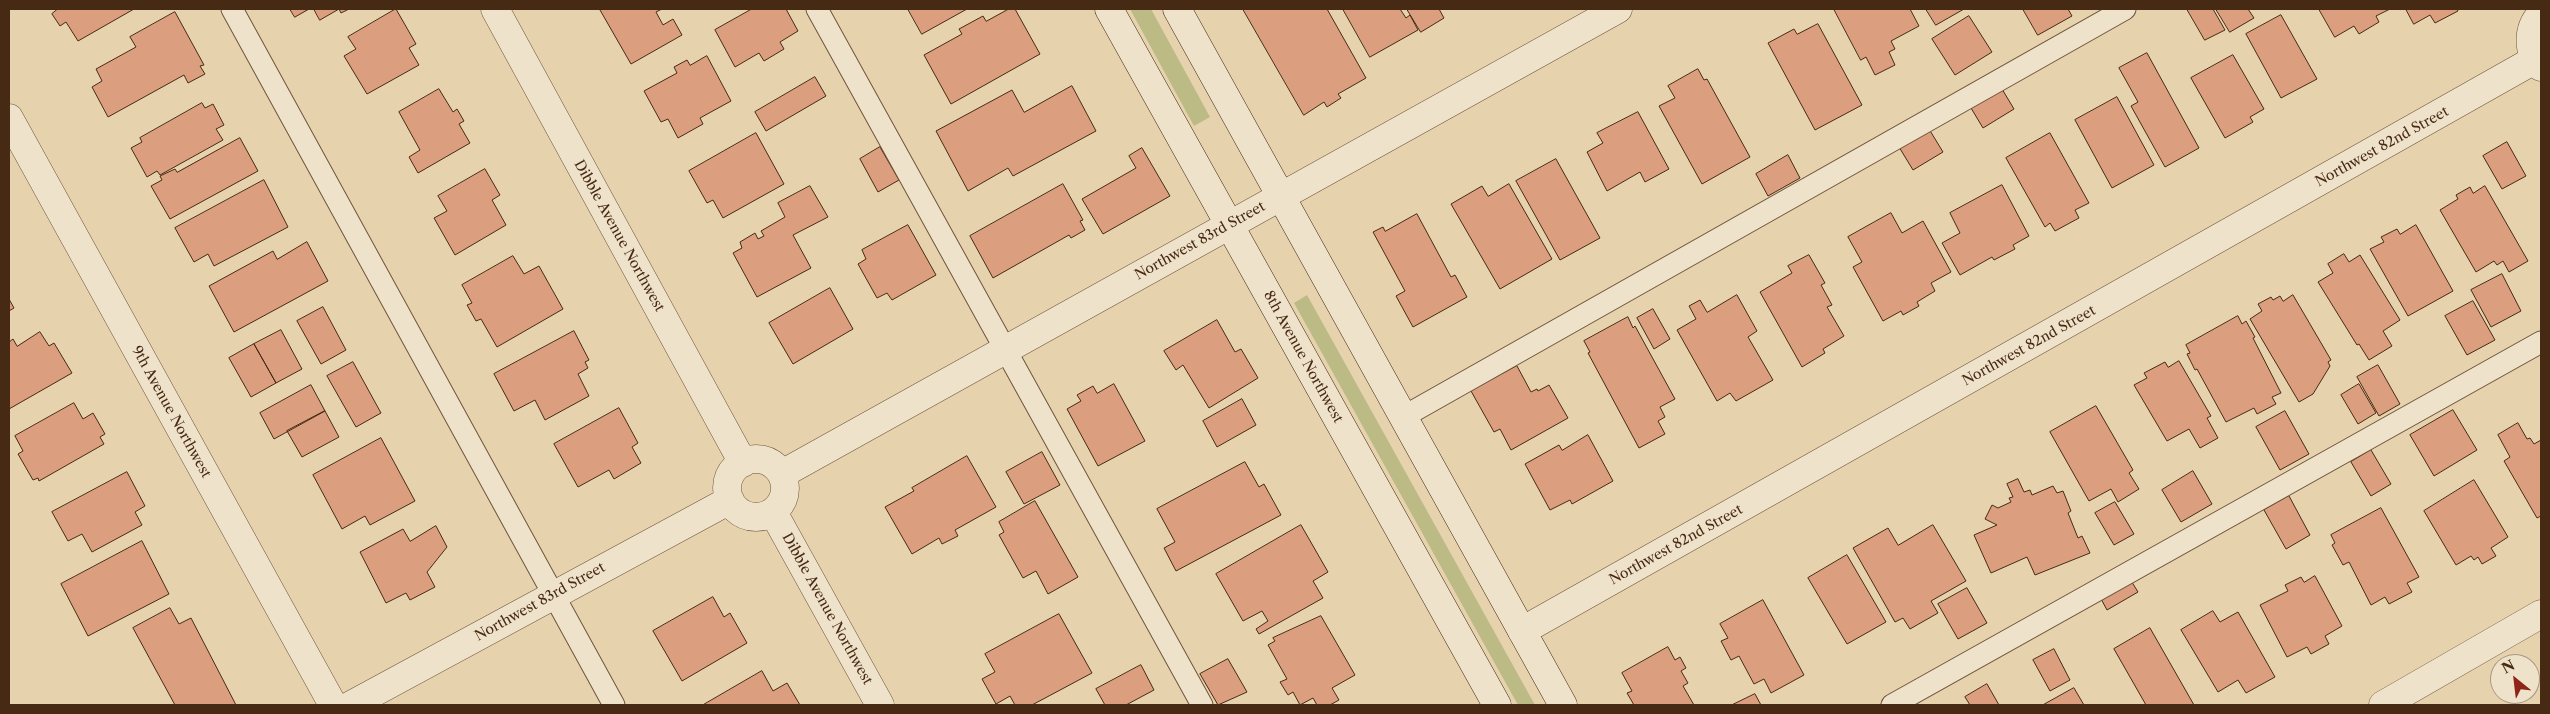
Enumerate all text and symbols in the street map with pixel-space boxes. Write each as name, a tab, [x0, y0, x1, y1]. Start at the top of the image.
street label: Northwest 82nd Street	[2312, 103, 2452, 191]
street label: Dibble Avenue Northwest	[570, 157, 668, 315]
street label: Northwest 83rd Street	[1132, 198, 1268, 284]
street label: 8th Avenue Northwest	[1260, 288, 1346, 426]
street label: Northwest 82nd Street	[1959, 302, 2099, 390]
street label: 9th Avenue Northwest	[128, 343, 214, 481]
street label: Northwest 82nd Street	[1606, 501, 1746, 589]
street label: Dibble Avenue Northwest	[778, 530, 876, 688]
street label: Northwest 83rd Street	[472, 559, 608, 645]
north arrow	[2490, 654, 2540, 704]
text: N	[2499, 656, 2518, 678]

